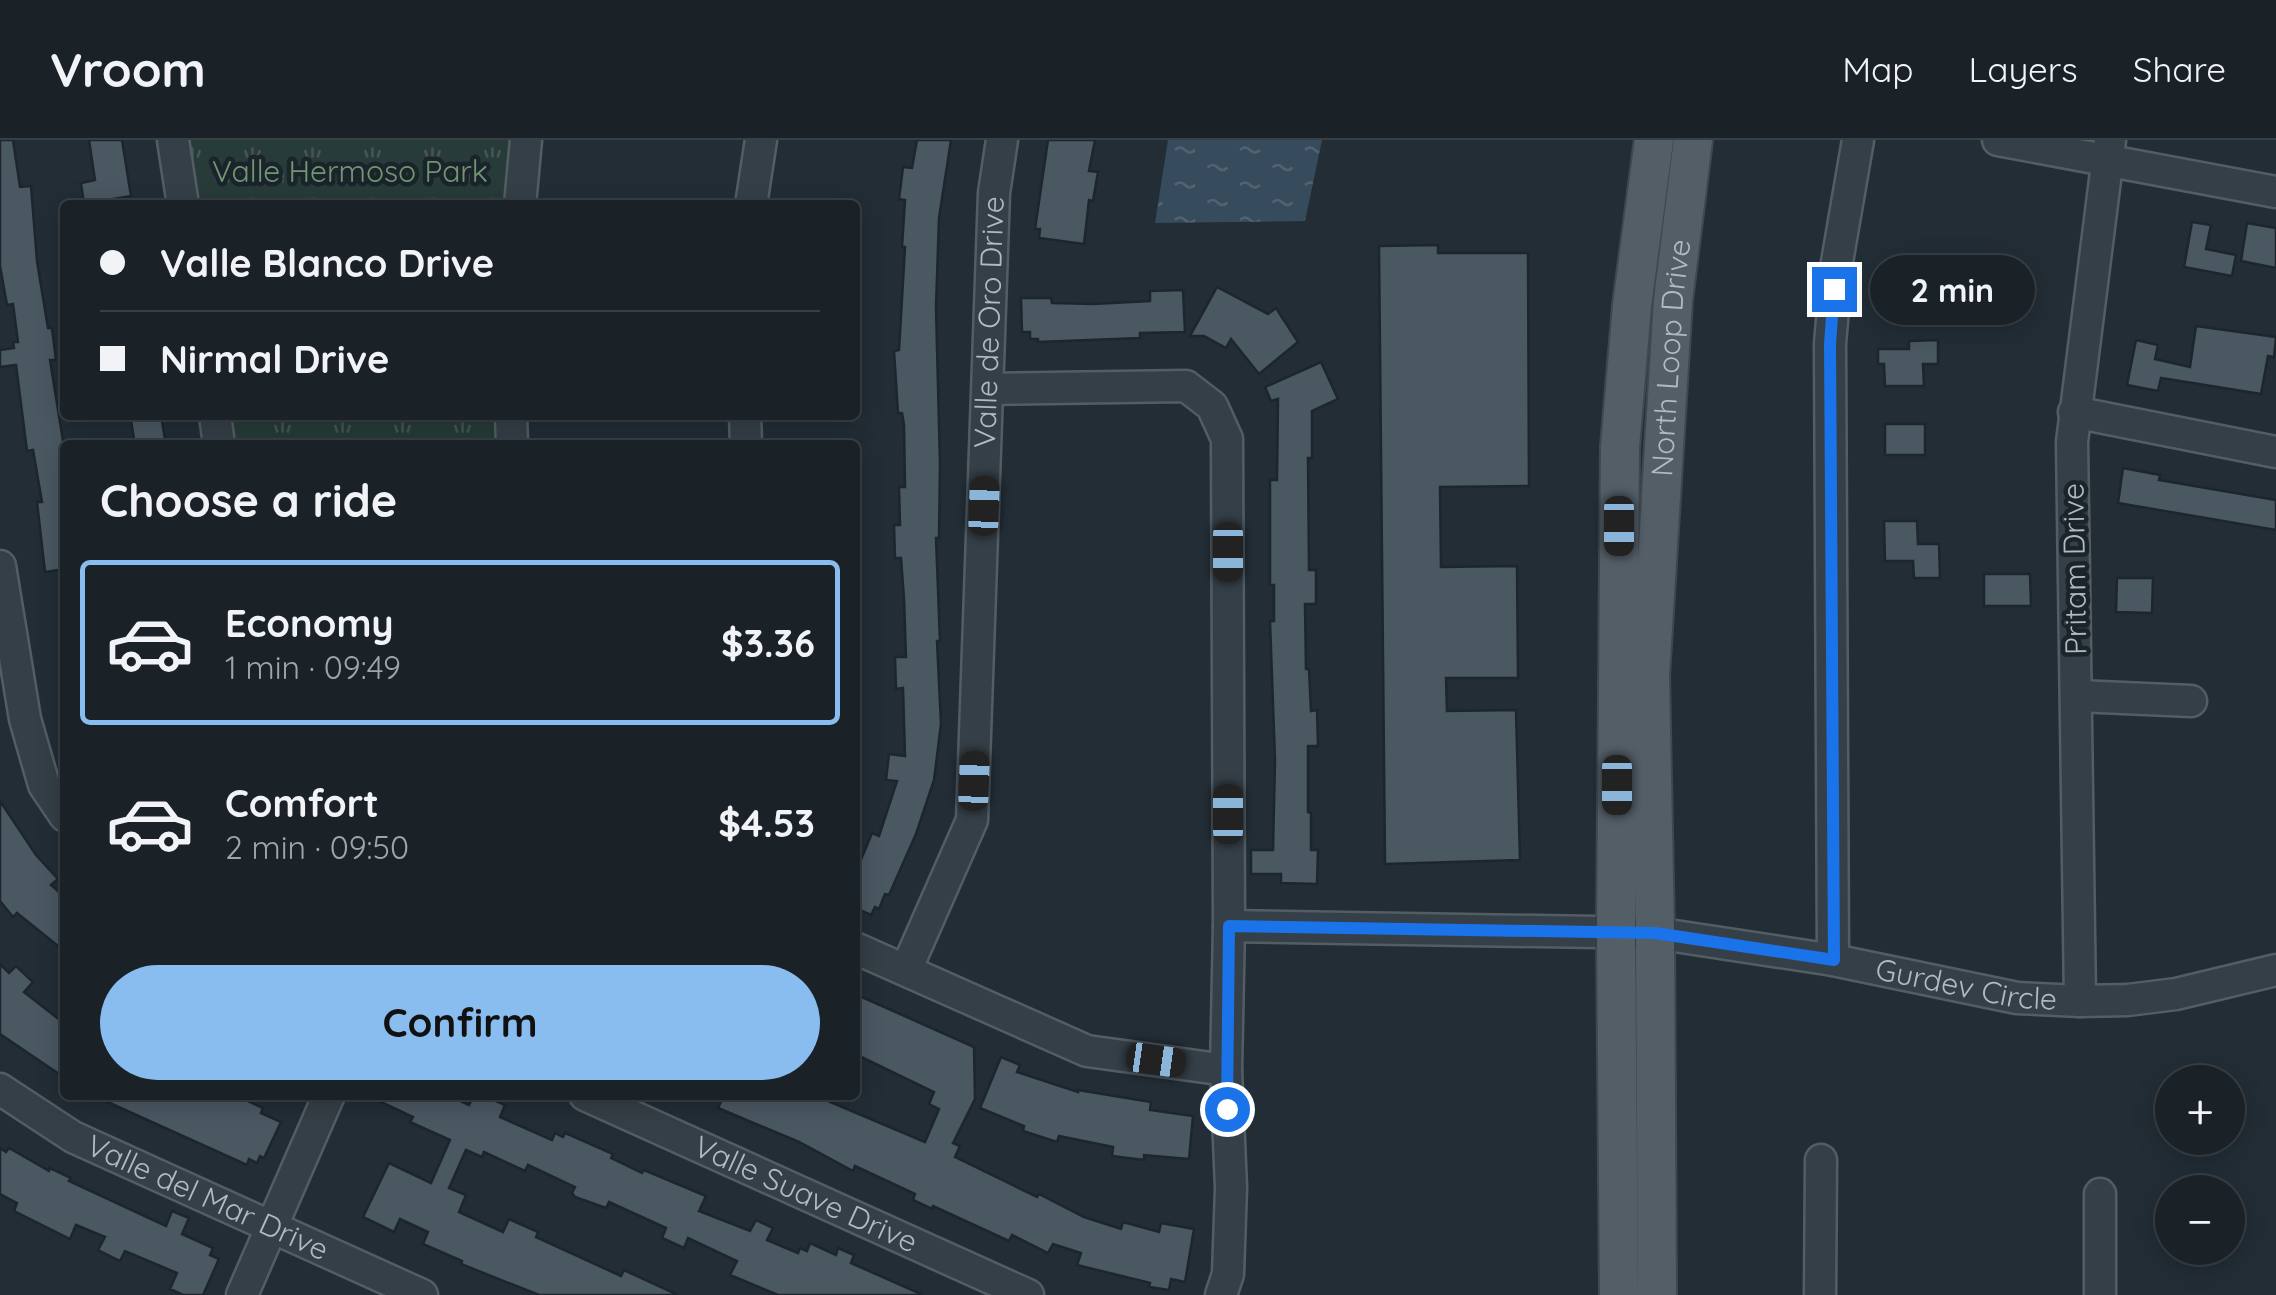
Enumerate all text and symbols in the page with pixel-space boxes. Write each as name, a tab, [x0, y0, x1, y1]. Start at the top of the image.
text: Vroom	[50, 39, 206, 99]
text: Map	[1842, 47, 1914, 91]
text: Layers	[1969, 47, 2078, 91]
text: Share	[2133, 47, 2226, 91]
park label: Valle Hermoso Park	[212, 152, 488, 190]
street label: Valle de Oro Drive	[965, 195, 1012, 449]
street label: North Loop Drive	[1642, 237, 1698, 477]
text: Valle Blanco Drive	[160, 239, 494, 287]
callout: 2 min	[1869, 254, 2034, 324]
route end	[1812, 267, 1857, 312]
text: 2 min	[1911, 270, 1994, 310]
text: Nirmal Drive	[160, 335, 389, 383]
text: Choose a ride	[100, 472, 397, 528]
car	[968, 475, 1000, 537]
street label: Pritam Drive	[2054, 483, 2094, 655]
car	[1604, 496, 1634, 556]
car	[1213, 522, 1243, 582]
icon: car	[105, 598, 195, 688]
text: Economy	[225, 599, 394, 647]
text: $3.36	[721, 619, 815, 667]
text: 1 min · 09:49	[225, 647, 401, 687]
car	[958, 750, 990, 812]
car	[1602, 755, 1632, 815]
icon: car	[105, 778, 195, 868]
text: Comfort	[225, 779, 379, 827]
car	[1213, 784, 1243, 844]
text: $4.53	[718, 799, 815, 847]
text: 2 min · 09:50	[225, 827, 409, 867]
street label: Gurdev Circle	[1872, 949, 2058, 1018]
button: Confirm	[100, 965, 820, 1080]
car	[1124, 1041, 1188, 1079]
map controls	[2155, 1065, 2245, 1265]
button: +	[2155, 1065, 2245, 1155]
route start	[1205, 1087, 1250, 1132]
street label: Valle del Mar Drive	[81, 1126, 335, 1268]
street label: Valle Suave Drive	[688, 1127, 924, 1261]
button: −	[2155, 1175, 2245, 1265]

